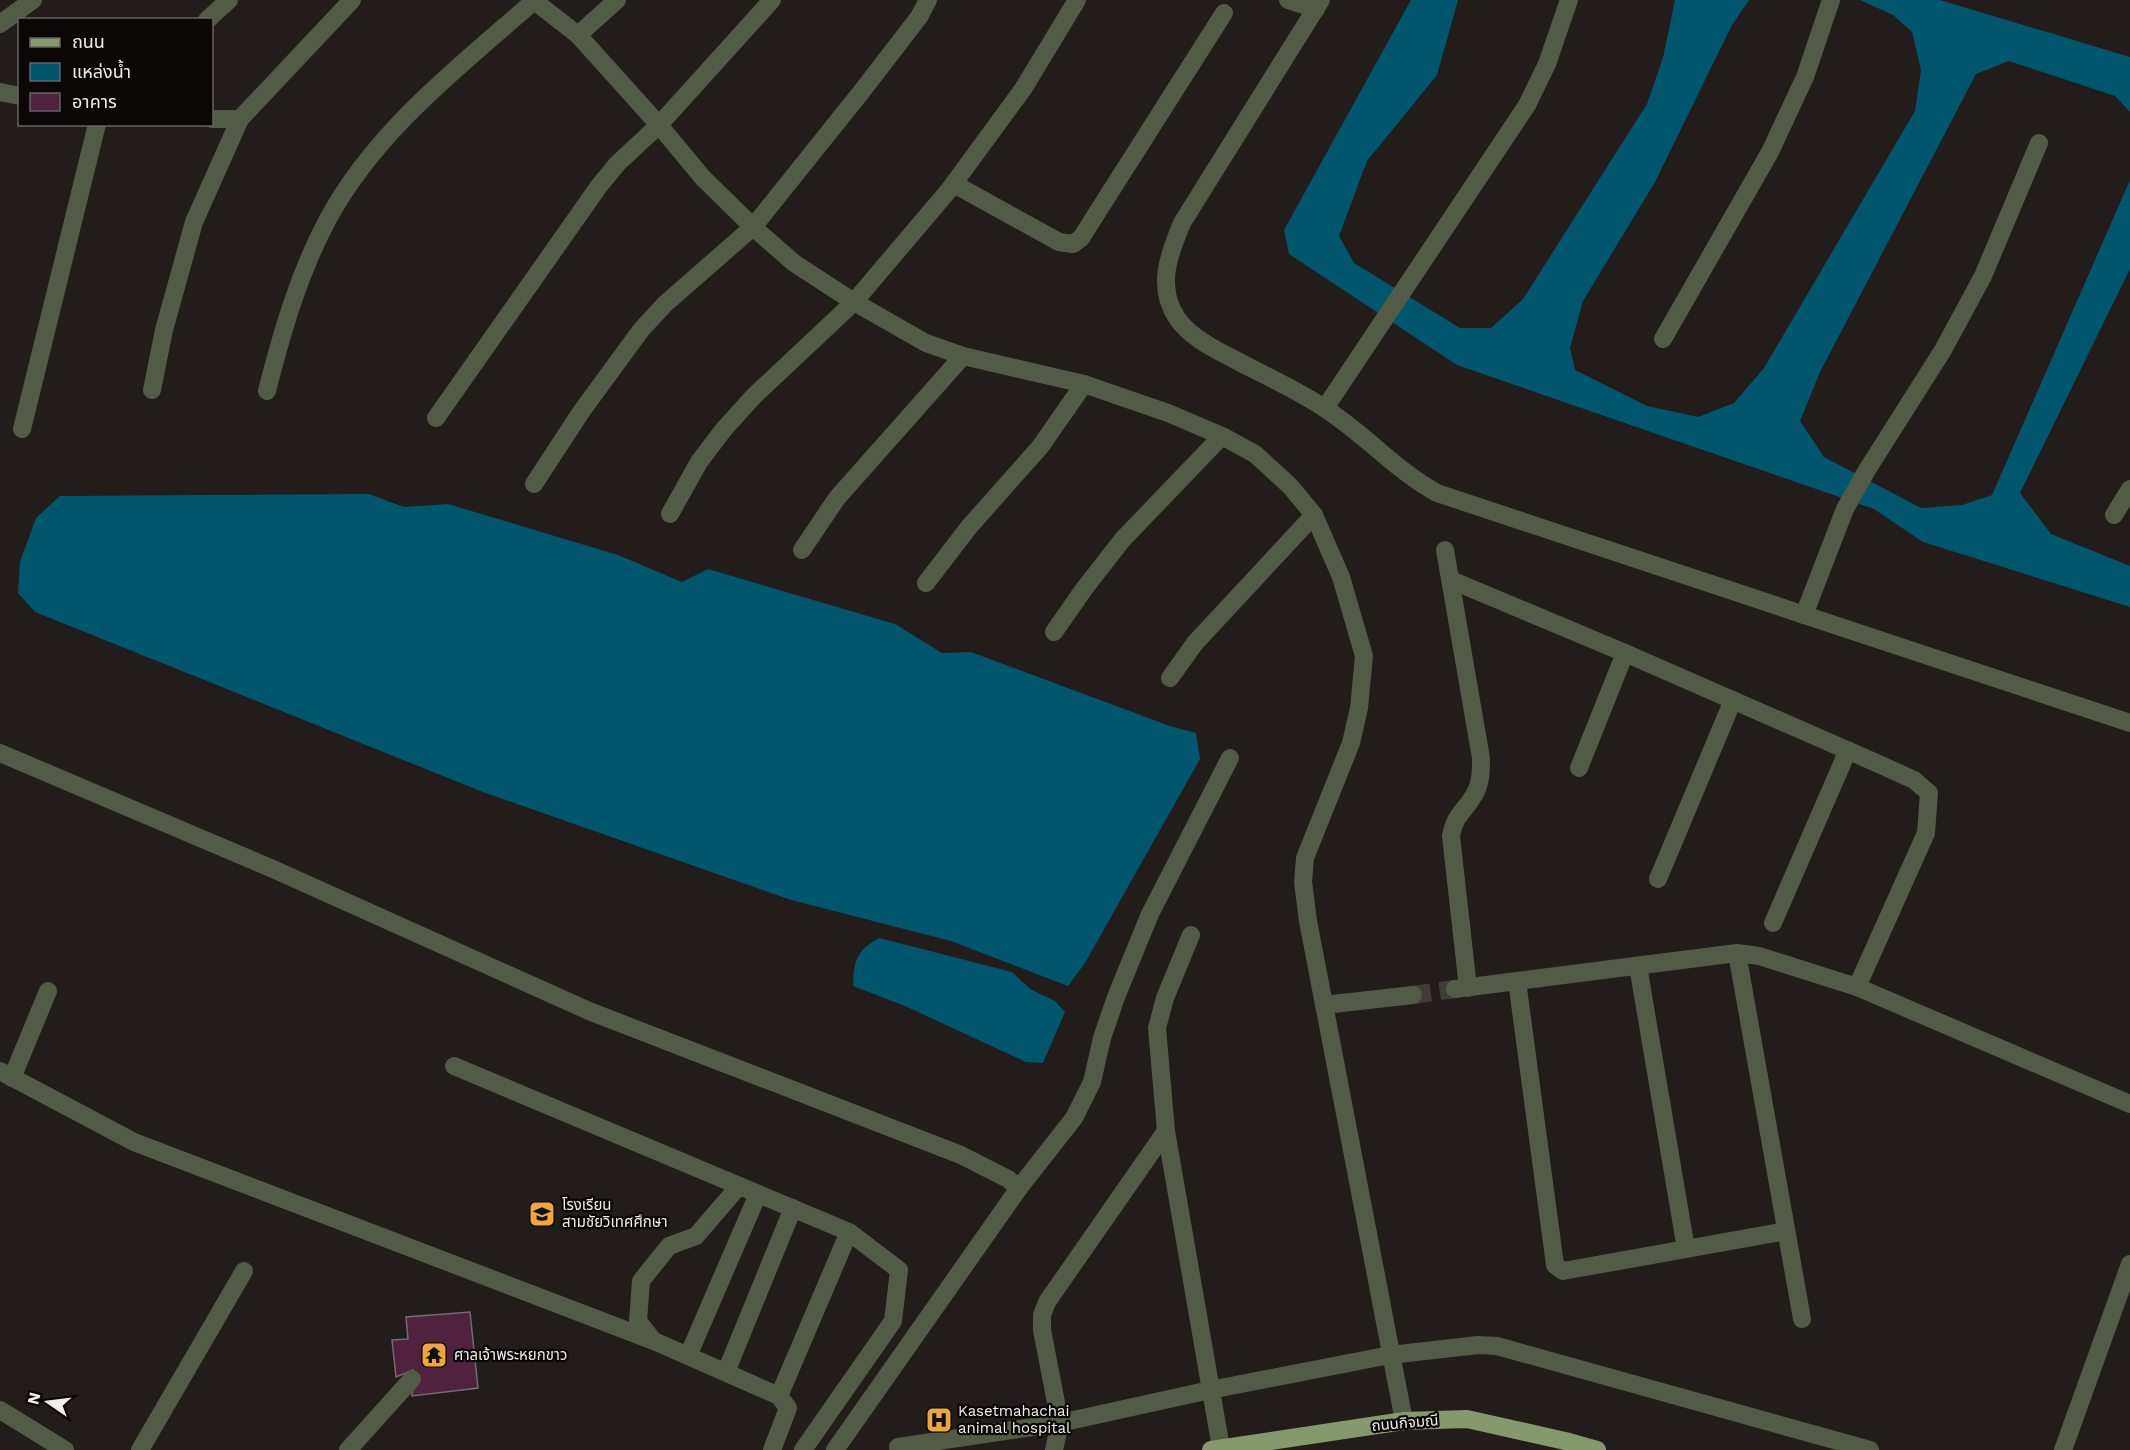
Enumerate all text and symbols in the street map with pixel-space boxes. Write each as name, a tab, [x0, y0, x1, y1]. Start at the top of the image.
legend	[18, 18, 213, 126]
text: ถนน	[72, 31, 105, 52]
text: แหล่งน้ำ	[72, 59, 131, 82]
text: อาคาร	[72, 91, 117, 112]
place label: โรงเรียน สามชัยวิเทศศึกษา	[562, 1196, 668, 1231]
school or university icon: โรงเรียน สามชัยวิเทศศึกษา	[527, 1199, 557, 1229]
temple icon: ศาลเจ้าพระหยกขาว	[419, 1340, 449, 1370]
place label: ศาลเจ้าพระหยกขาว	[454, 1346, 567, 1364]
north arrow	[18, 1372, 78, 1432]
text: N	[23, 1390, 45, 1407]
place label: Kasetmahachai animal hospital	[958, 1402, 1071, 1437]
hospital icon: Kasetmahachai animal hospital	[924, 1405, 954, 1435]
street label: ถนนกิจมณี	[1371, 1411, 1439, 1435]

